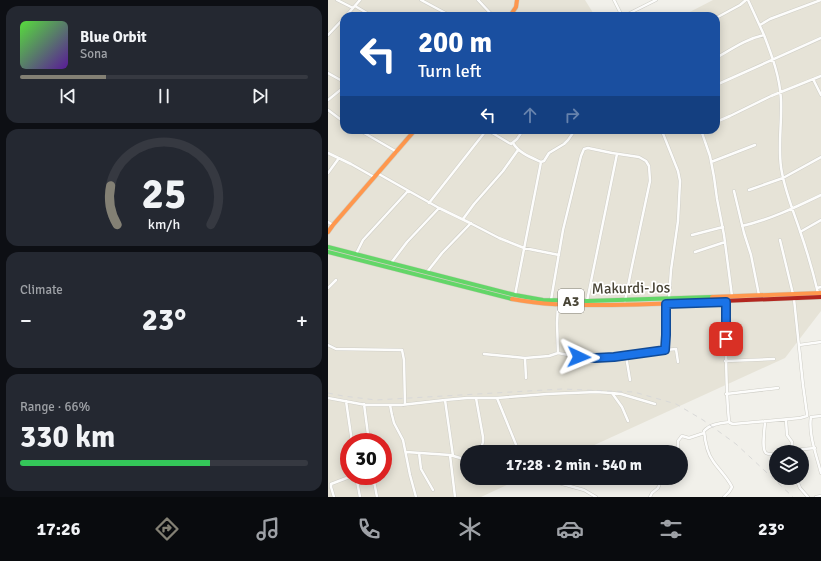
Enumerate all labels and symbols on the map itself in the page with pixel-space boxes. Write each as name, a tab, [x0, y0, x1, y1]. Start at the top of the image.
street label: Makurdi-Jos	[592, 278, 671, 298]
road number: A3	[558, 289, 584, 313]
pin	[709, 322, 743, 356]
position arrow	[558, 336, 600, 378]
speed limit sign: 30	[340, 433, 392, 485]

